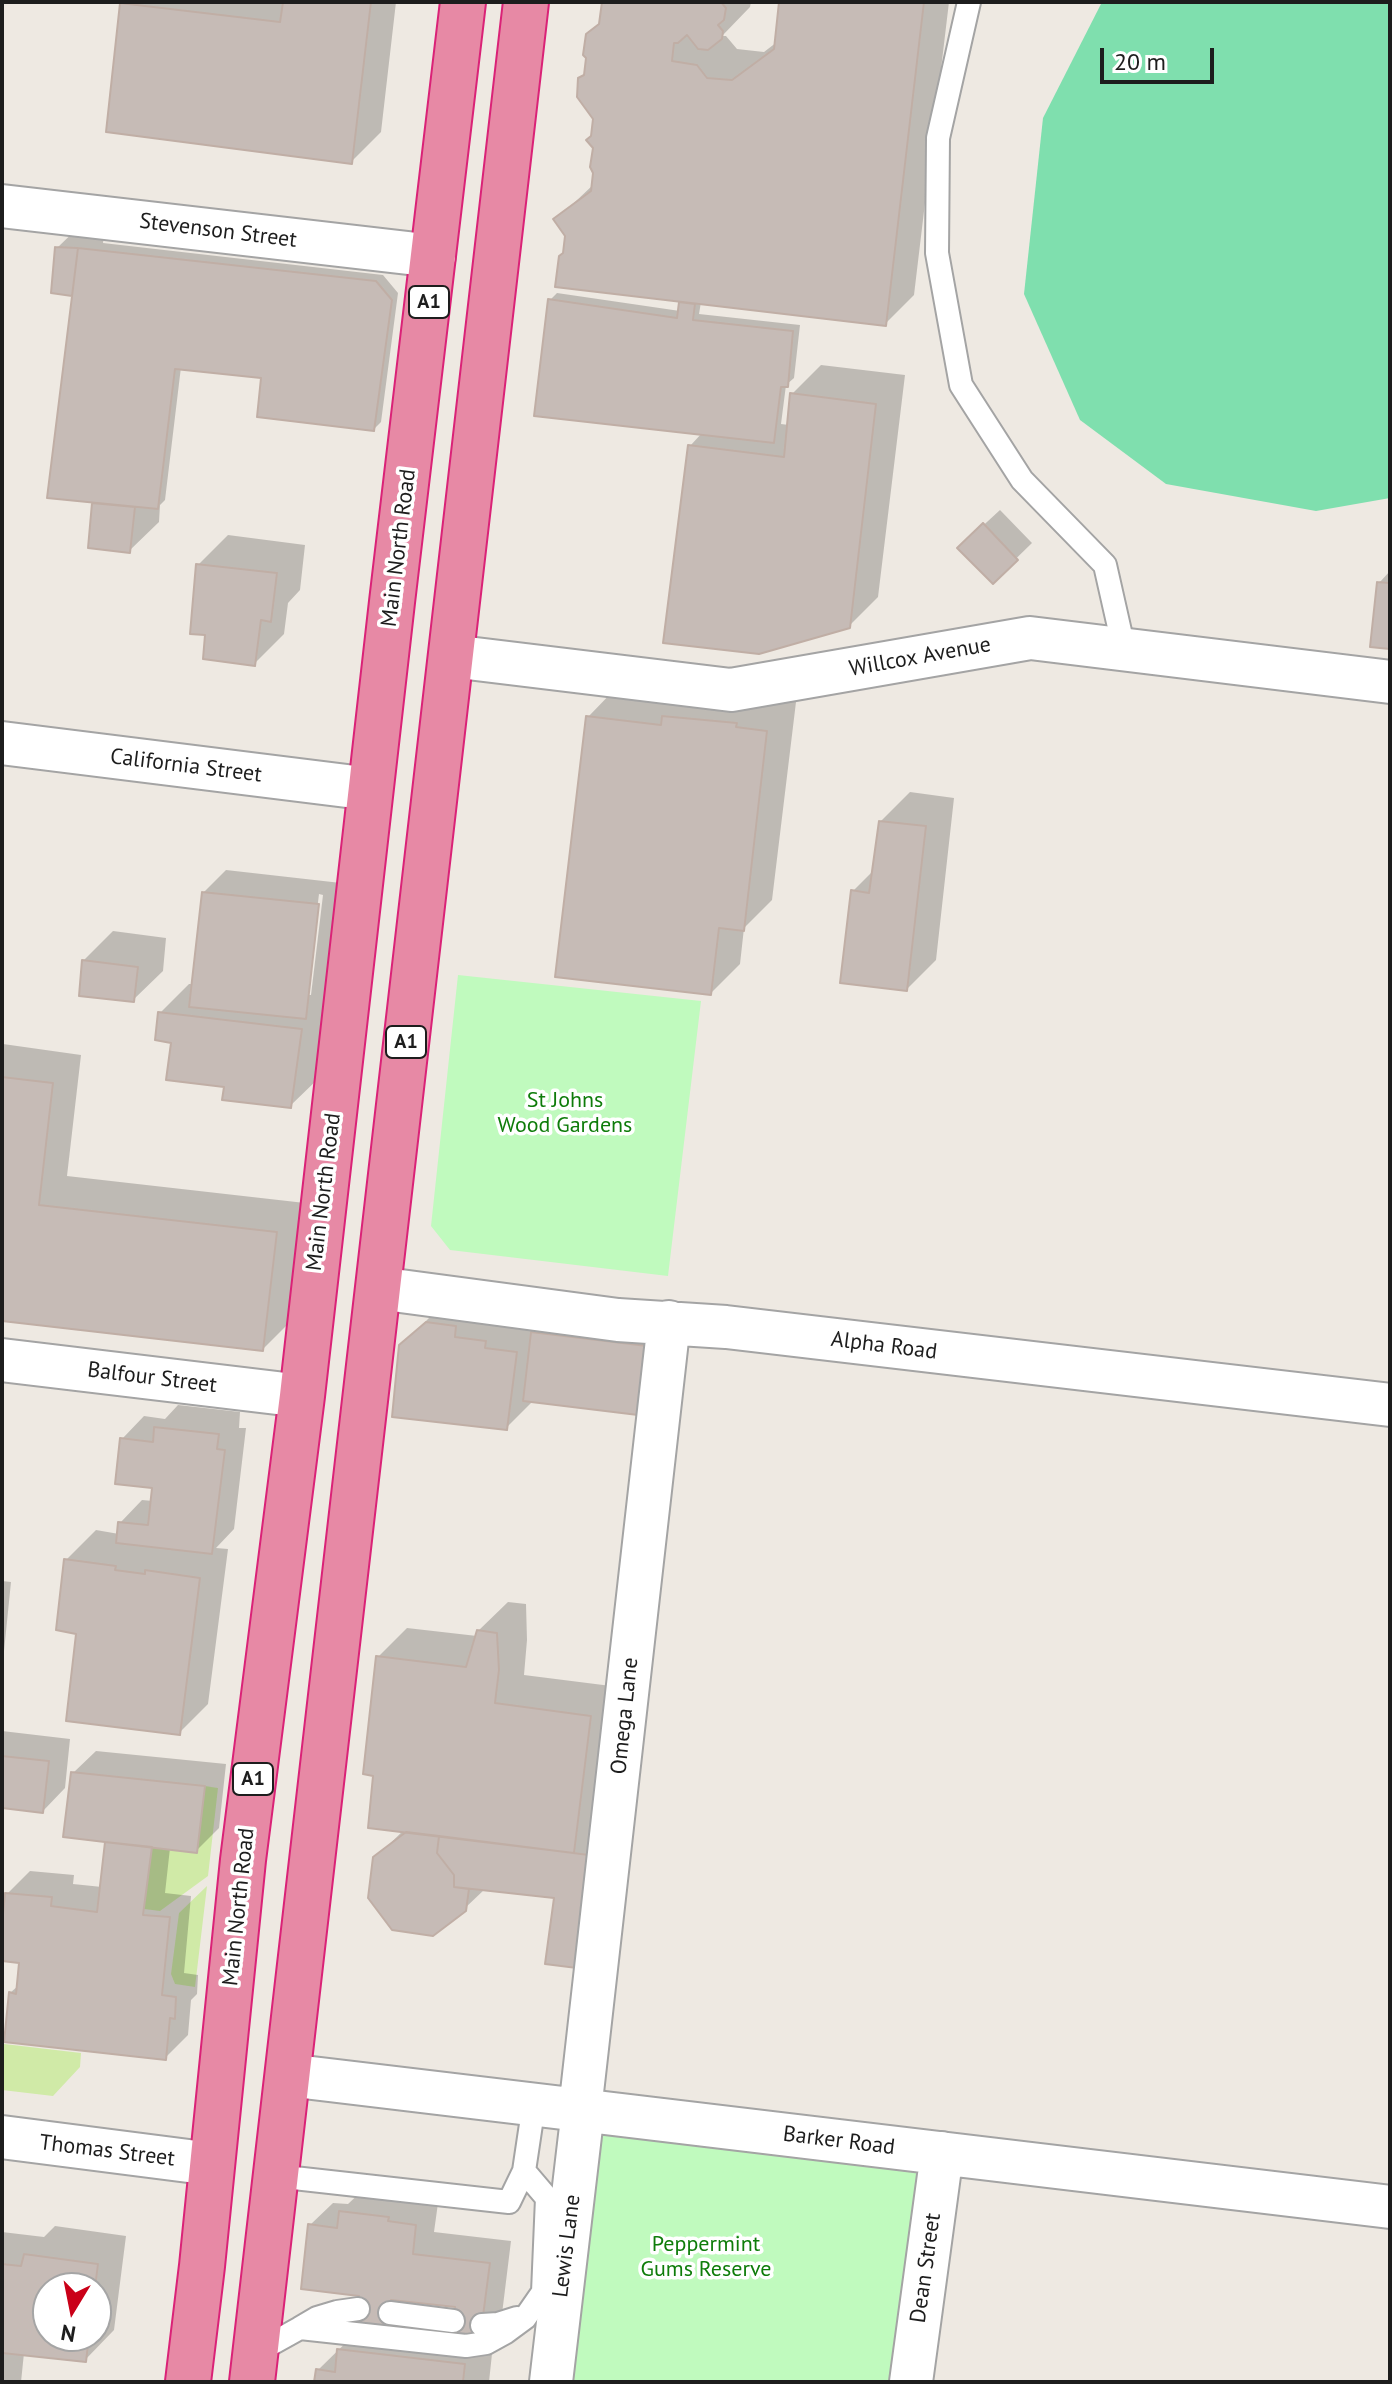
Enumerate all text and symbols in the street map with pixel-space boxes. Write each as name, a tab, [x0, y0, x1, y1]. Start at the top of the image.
scale bar	[1104, 32, 1218, 82]
text: 20 m	[1114, 46, 1166, 77]
street label: Stevenson Street	[138, 208, 298, 254]
road number: A1	[409, 286, 449, 318]
street label: Main North Road	[376, 468, 422, 628]
street label: Willcox Avenue	[847, 632, 993, 682]
street label: California Street	[109, 744, 263, 788]
road number: A1	[386, 1026, 426, 1058]
park label: St Johns Wood Gardens	[498, 1088, 632, 1140]
street label: Main North Road	[301, 1112, 347, 1272]
street label: Alpha Road	[829, 1326, 939, 1366]
street label: Balfour Street	[86, 1357, 218, 1399]
street label: Omega Lane	[606, 1656, 644, 1776]
road number: A1	[233, 1763, 273, 1795]
street label: Main North Road	[218, 1827, 260, 1987]
street label: Barker Road	[782, 2121, 896, 2161]
street label: Thomas Street	[38, 2130, 176, 2172]
street label: Lewis Lane	[548, 2193, 586, 2299]
street label: Dean Street	[905, 2211, 947, 2325]
park label: Peppermint Gums Reserve	[641, 2232, 771, 2284]
north arrow	[32, 2272, 112, 2352]
text: N	[59, 2319, 78, 2349]

